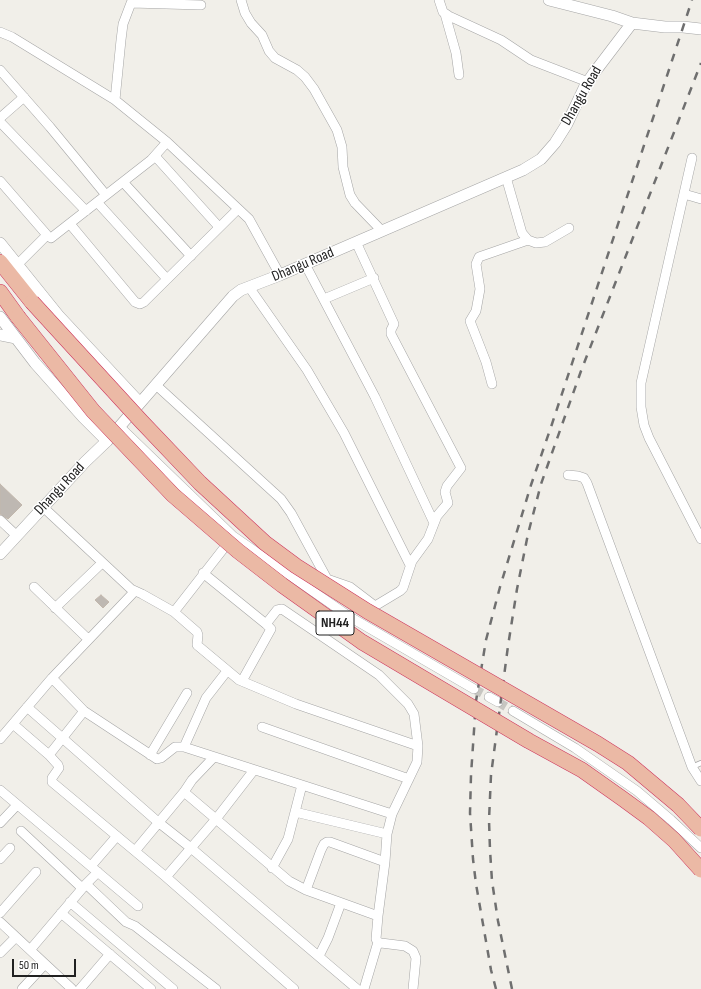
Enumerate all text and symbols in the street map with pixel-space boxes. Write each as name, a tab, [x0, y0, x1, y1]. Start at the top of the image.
street label: Dhangu Road	[558, 63, 606, 129]
street label: Dhangu Road	[269, 244, 337, 286]
street label: Dhangu Road	[31, 459, 89, 519]
road number: NH44	[316, 611, 354, 635]
scale bar	[14, 951, 78, 977]
text: 50 m	[19, 958, 39, 973]

